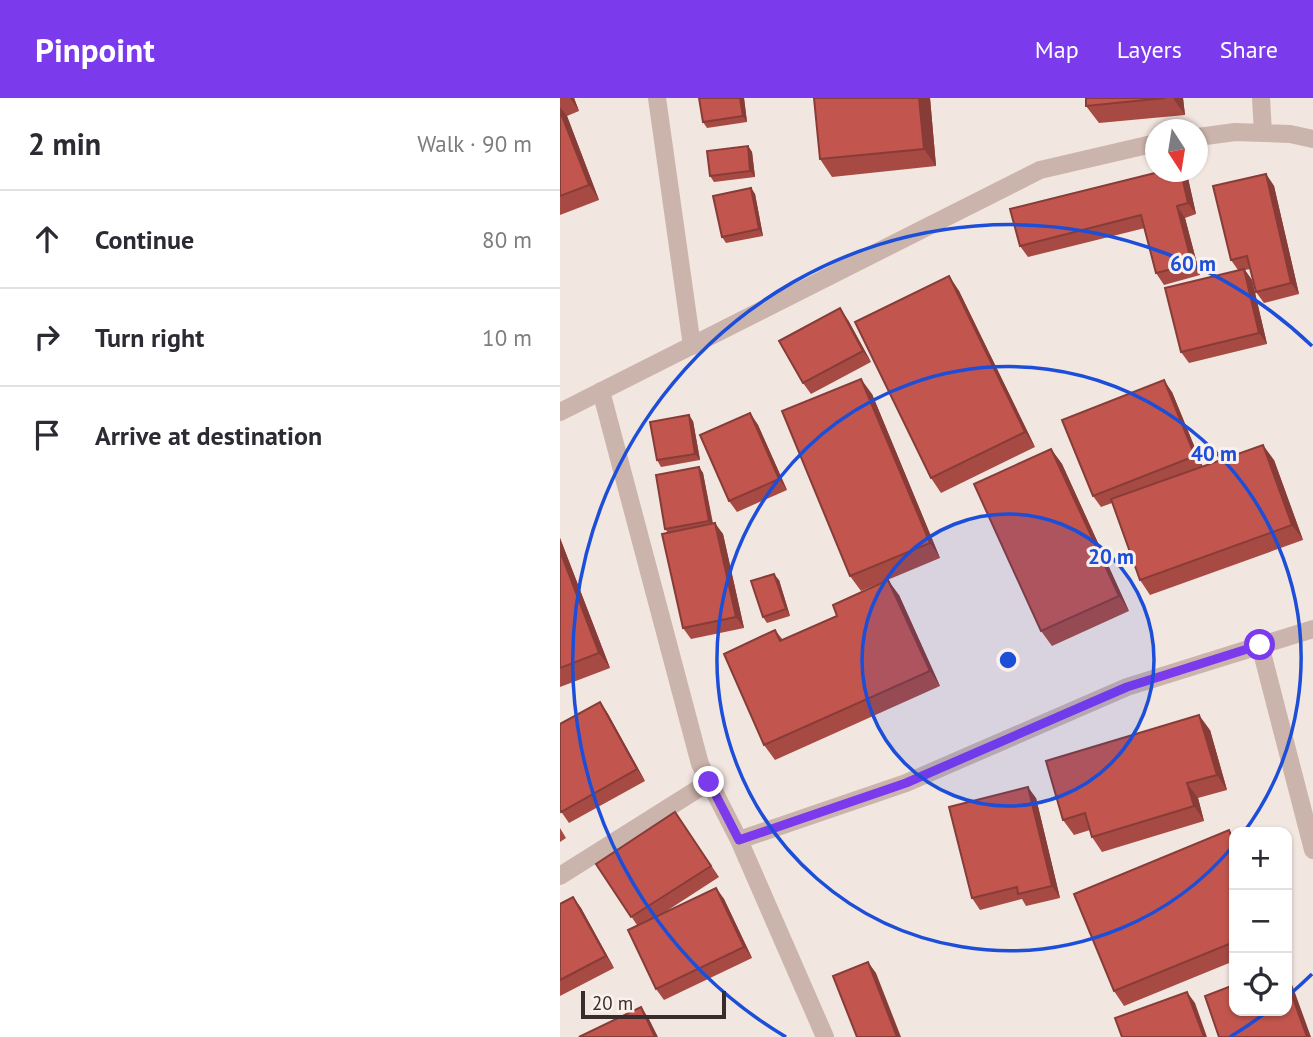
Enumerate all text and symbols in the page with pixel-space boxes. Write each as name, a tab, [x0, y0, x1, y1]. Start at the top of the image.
text: Pinpoint	[35, 28, 155, 71]
text: Map	[1035, 34, 1079, 65]
text: Layers	[1117, 34, 1182, 65]
text: Share	[1220, 34, 1278, 65]
north arrow	[1145, 119, 1208, 182]
text: 2 min	[28, 124, 101, 163]
text: Walk · 90 m	[417, 129, 532, 158]
icon: ahead	[28, 220, 66, 258]
text: Continue	[95, 223, 194, 256]
text: 80 m	[482, 225, 532, 254]
text: 60 m	[1170, 250, 1216, 277]
icon: right	[28, 318, 66, 356]
text: Turn right	[95, 321, 204, 354]
text: 10 m	[482, 323, 532, 352]
icon: arrive	[28, 416, 66, 454]
text: Arrive at destination	[95, 419, 322, 452]
text: 40 m	[1191, 440, 1237, 467]
text: 20 m	[1088, 543, 1134, 570]
route start	[1244, 629, 1275, 660]
centre of rings	[996, 648, 1020, 672]
route end	[693, 766, 724, 797]
map controls	[1229, 827, 1292, 1016]
button: +	[1229, 827, 1292, 890]
button: −	[1229, 890, 1292, 953]
button: locate	[1229, 953, 1292, 1016]
scale bar	[581, 988, 726, 1020]
text: 20 m	[592, 991, 633, 1015]

